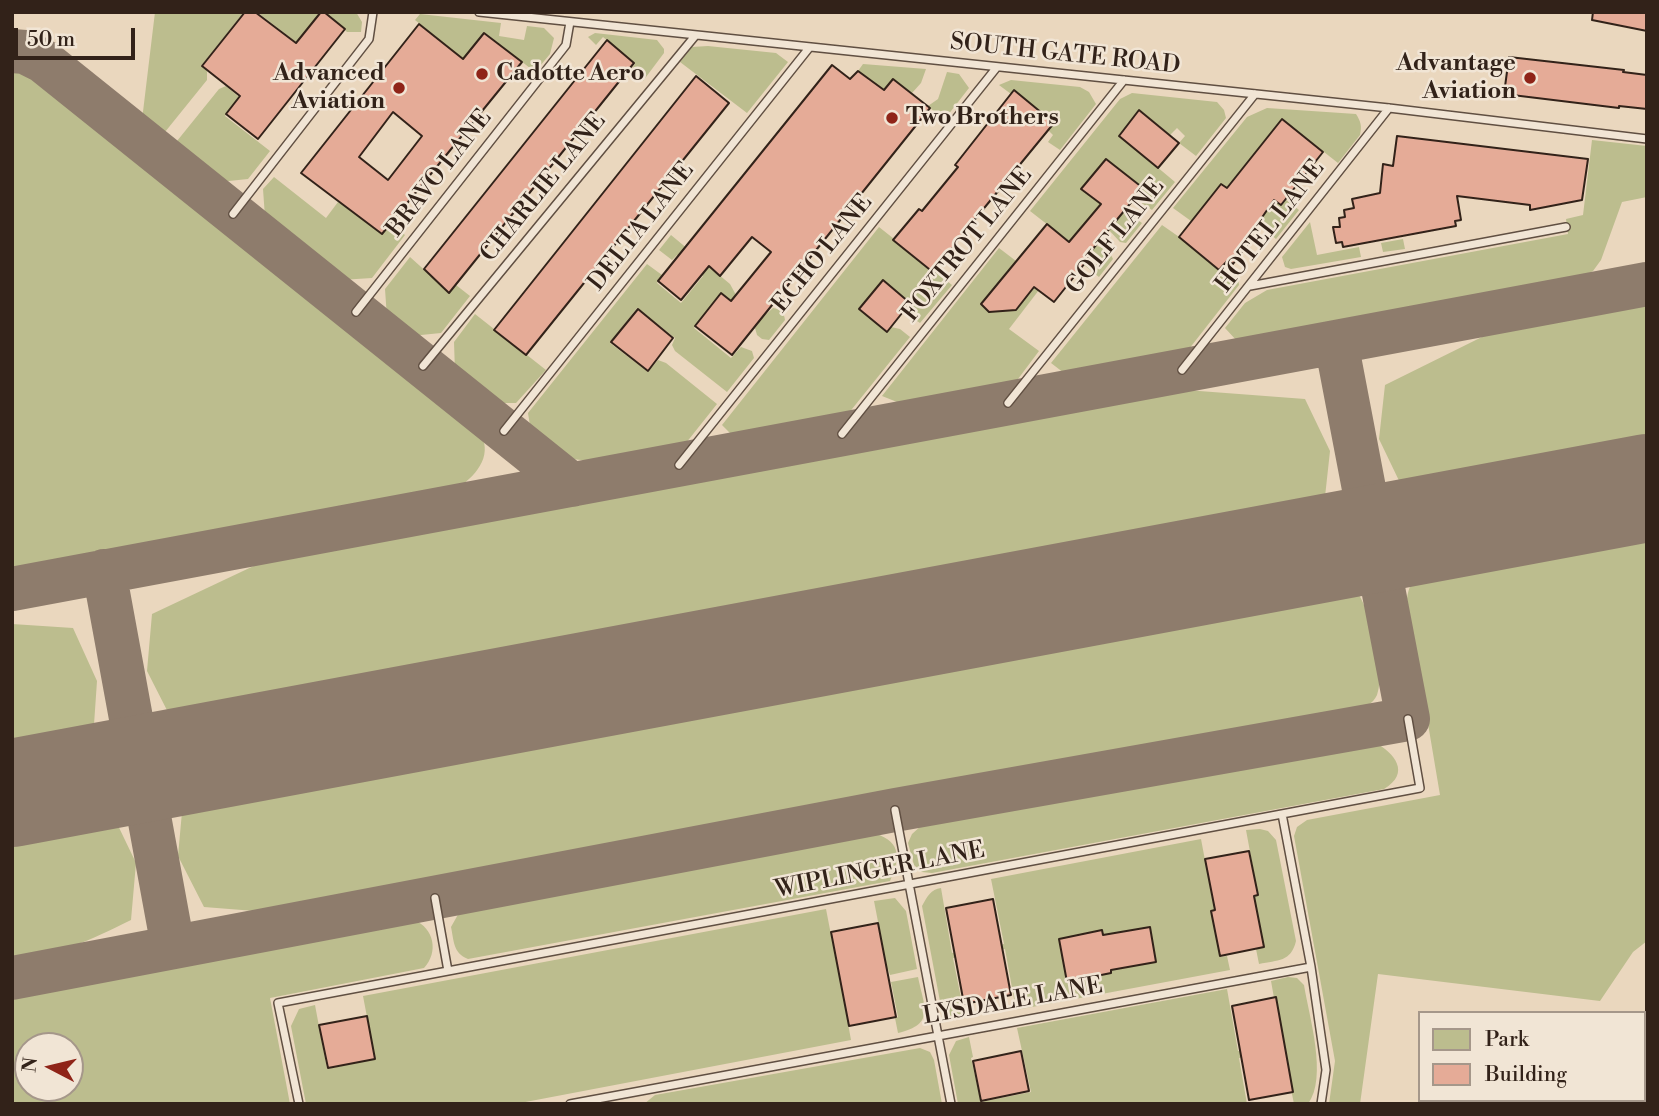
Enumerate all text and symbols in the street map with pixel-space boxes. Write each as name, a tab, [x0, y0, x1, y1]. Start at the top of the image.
scale bar	[18, 14, 138, 58]
text: 50 m	[27, 27, 75, 53]
street label: SOUTH GATE ROAD	[948, 29, 1182, 81]
place label: Advantage Aviation	[1396, 50, 1516, 106]
place label: Advanced Aviation	[273, 60, 385, 116]
place label: Cadotte Aero	[496, 60, 645, 88]
marker: Cadotte Aero	[474, 66, 490, 82]
marker: Advantage Aviation	[1522, 70, 1538, 86]
marker: Advanced Aviation	[391, 80, 407, 96]
place label: Two Brothers	[906, 104, 1059, 132]
street label: BRAVO LANE	[381, 105, 499, 243]
street label: CHARLIE LANE	[475, 108, 613, 268]
marker: Two Brothers	[884, 110, 900, 126]
street label: HOTEL LANE	[1210, 155, 1332, 299]
street label: DELTA LANE	[583, 157, 701, 297]
street label: FOXTROT LANE	[897, 162, 1039, 328]
street label: GOLF LANE	[1061, 173, 1171, 301]
street label: ECHO LANE	[767, 189, 879, 319]
street label: WIPLINGER LANE	[773, 837, 987, 905]
street label: LYSDALE LANE	[921, 972, 1105, 1032]
legend	[1418, 1011, 1645, 1102]
text: Park	[1485, 1027, 1529, 1053]
north arrow	[14, 1032, 84, 1102]
text: N	[17, 1056, 43, 1074]
text: Building	[1485, 1062, 1567, 1088]

